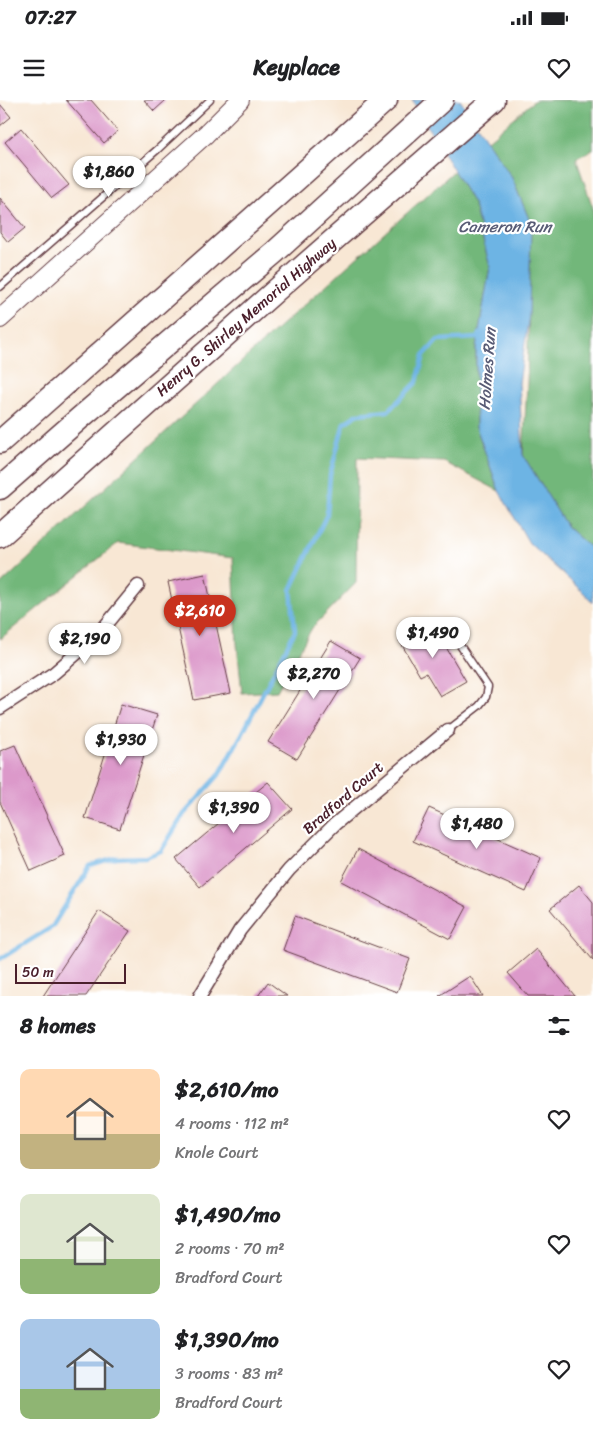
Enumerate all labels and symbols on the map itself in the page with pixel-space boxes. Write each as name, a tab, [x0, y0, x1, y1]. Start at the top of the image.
pin: $1,860	[68, 156, 150, 198]
water label: Cameron Run	[459, 212, 554, 241]
street label: Henry G. Shirley Memorial Highway	[150, 231, 342, 403]
water label: Holmes Run	[470, 325, 504, 411]
pin: $2,610	[159, 594, 241, 637]
pin: $1,490	[392, 616, 474, 659]
pin: $2,190	[44, 622, 126, 665]
pin: $2,270	[273, 658, 355, 700]
pin: $1,930	[80, 724, 162, 766]
street label: Bradford Court	[296, 755, 390, 841]
pin: $1,390	[193, 792, 275, 834]
pin: $1,480	[436, 808, 518, 850]
scale bar	[15, 961, 126, 984]

